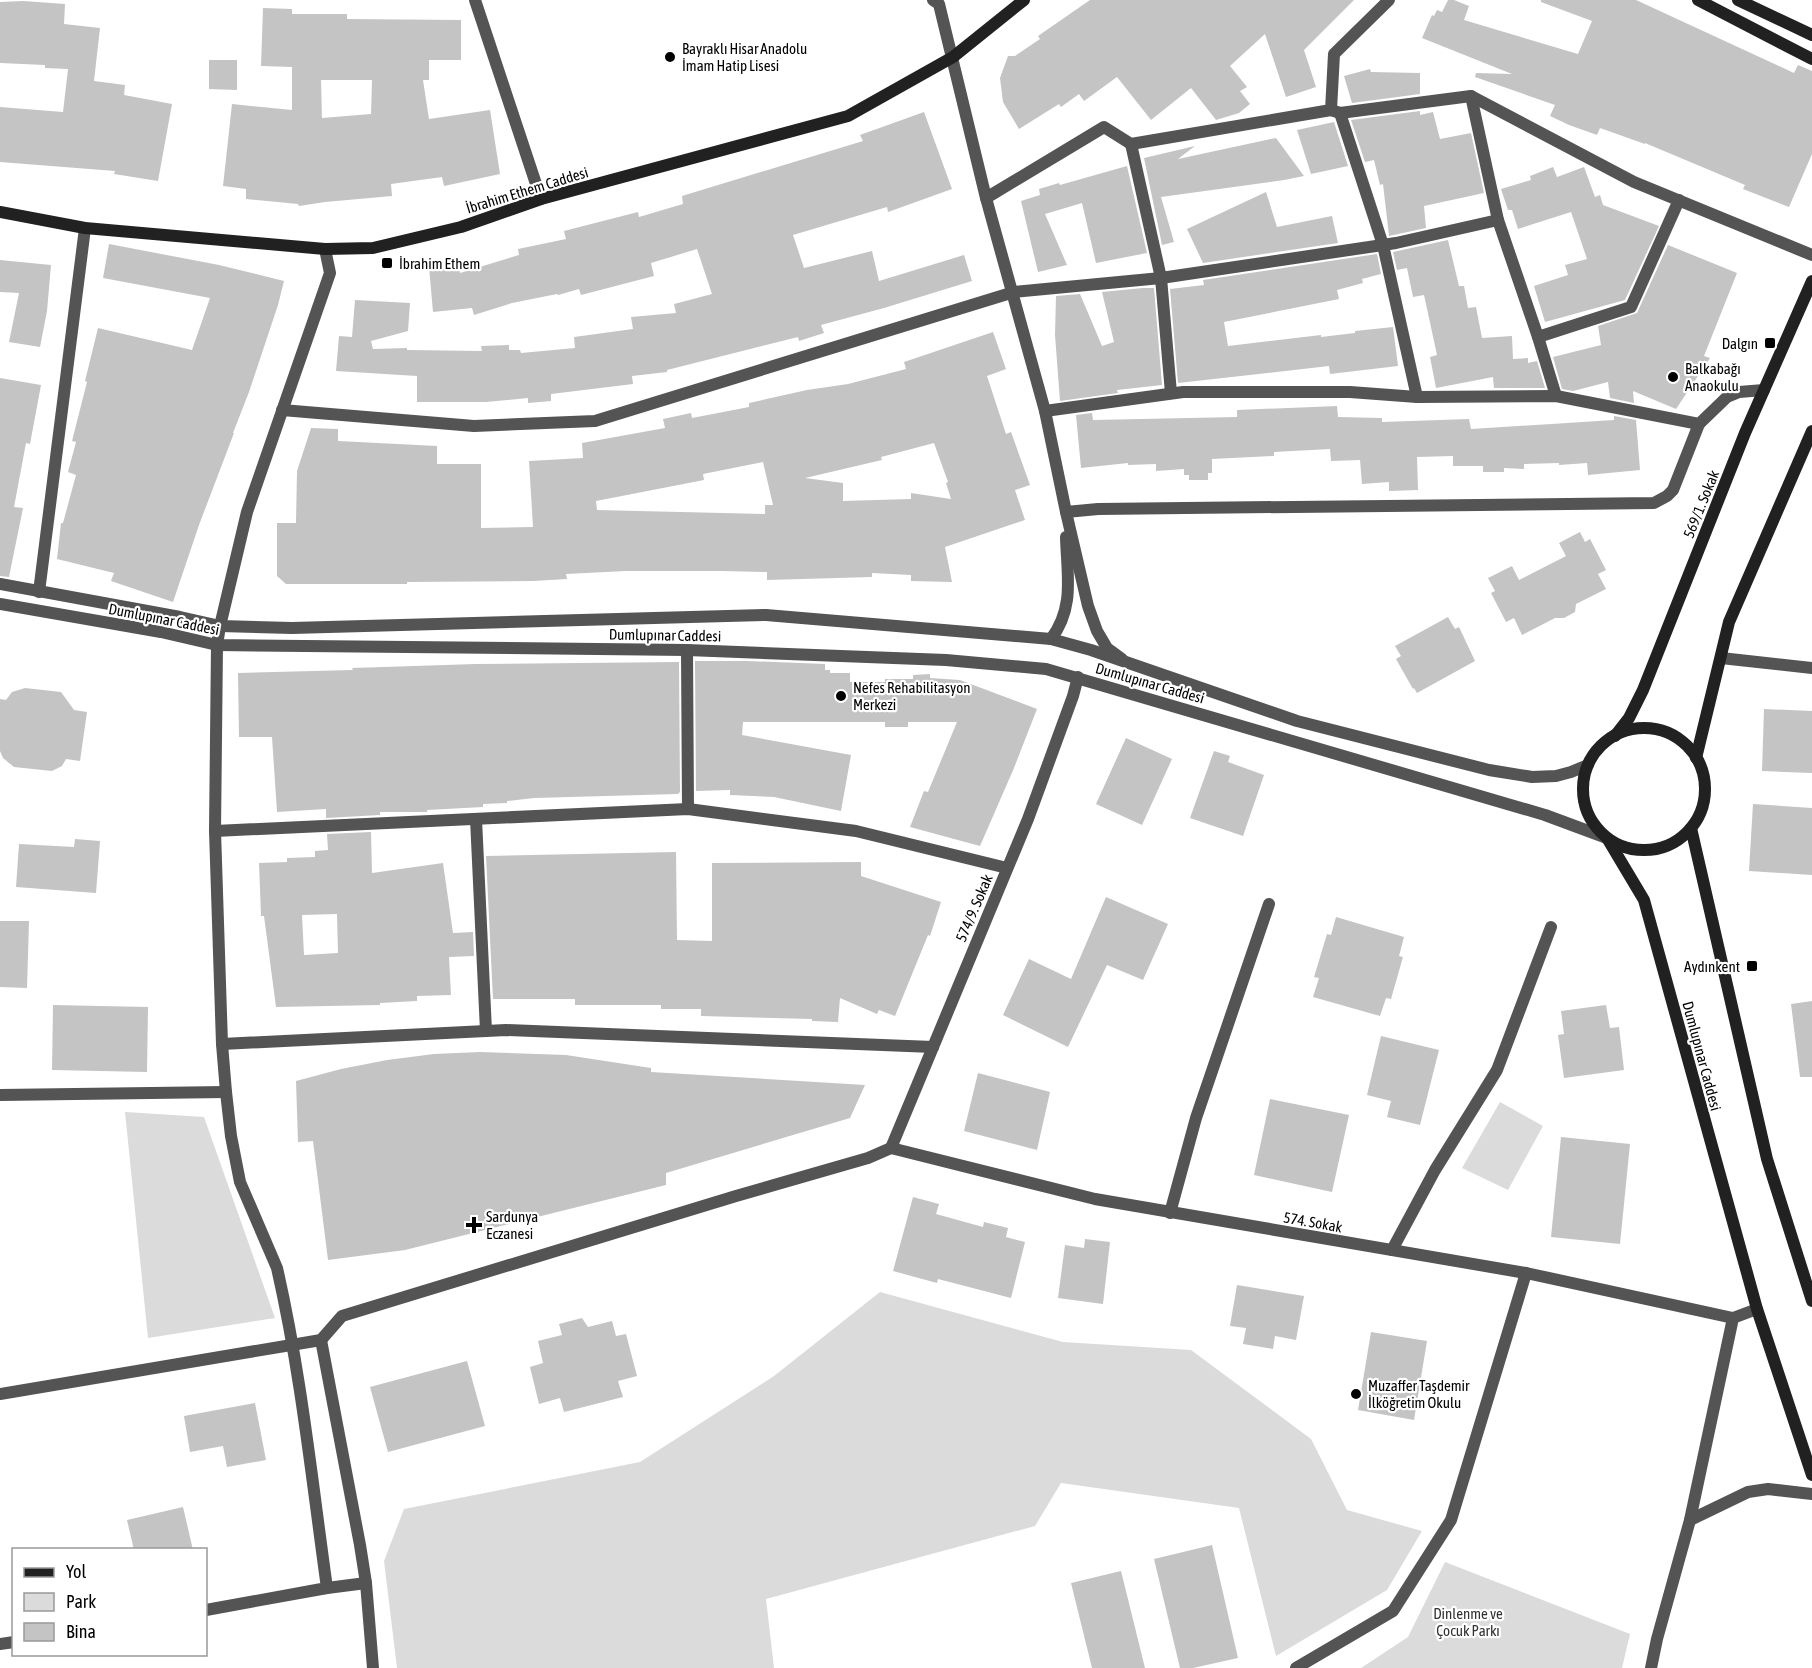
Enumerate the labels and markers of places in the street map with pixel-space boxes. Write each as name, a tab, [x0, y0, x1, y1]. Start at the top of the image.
place label: Bayraklı Hisar Anadolu İmam Hatip Lisesi	[682, 40, 807, 74]
marker: Bayraklı Hisar Anadolu İmam Hatip Lisesi	[663, 50, 677, 64]
place label: İbrahim Ethem	[399, 255, 480, 272]
marker: İbrahim Ethem	[380, 256, 394, 270]
place label: Dalgın	[1722, 335, 1758, 352]
marker: Dalgın	[1763, 336, 1777, 350]
place label: Balkabağı Anaokulu	[1685, 360, 1741, 394]
marker: Balkabağı Anaokulu	[1666, 370, 1680, 384]
place label: Nefes Rehabilitasyon Merkezi	[853, 679, 970, 713]
marker: Nefes Rehabilitasyon Merkezi	[834, 689, 848, 703]
place label: Aydınkent	[1684, 958, 1740, 975]
marker: Aydınkent	[1745, 959, 1759, 973]
place label: Sardunya Eczanesi	[486, 1208, 538, 1242]
marker: Sardunya Eczanesi	[467, 1218, 481, 1232]
place label: Muzaffer Taşdemir İlköğretim Okulu	[1368, 1377, 1470, 1411]
marker: Muzaffer Taşdemir İlköğretim Okulu	[1349, 1387, 1363, 1401]

